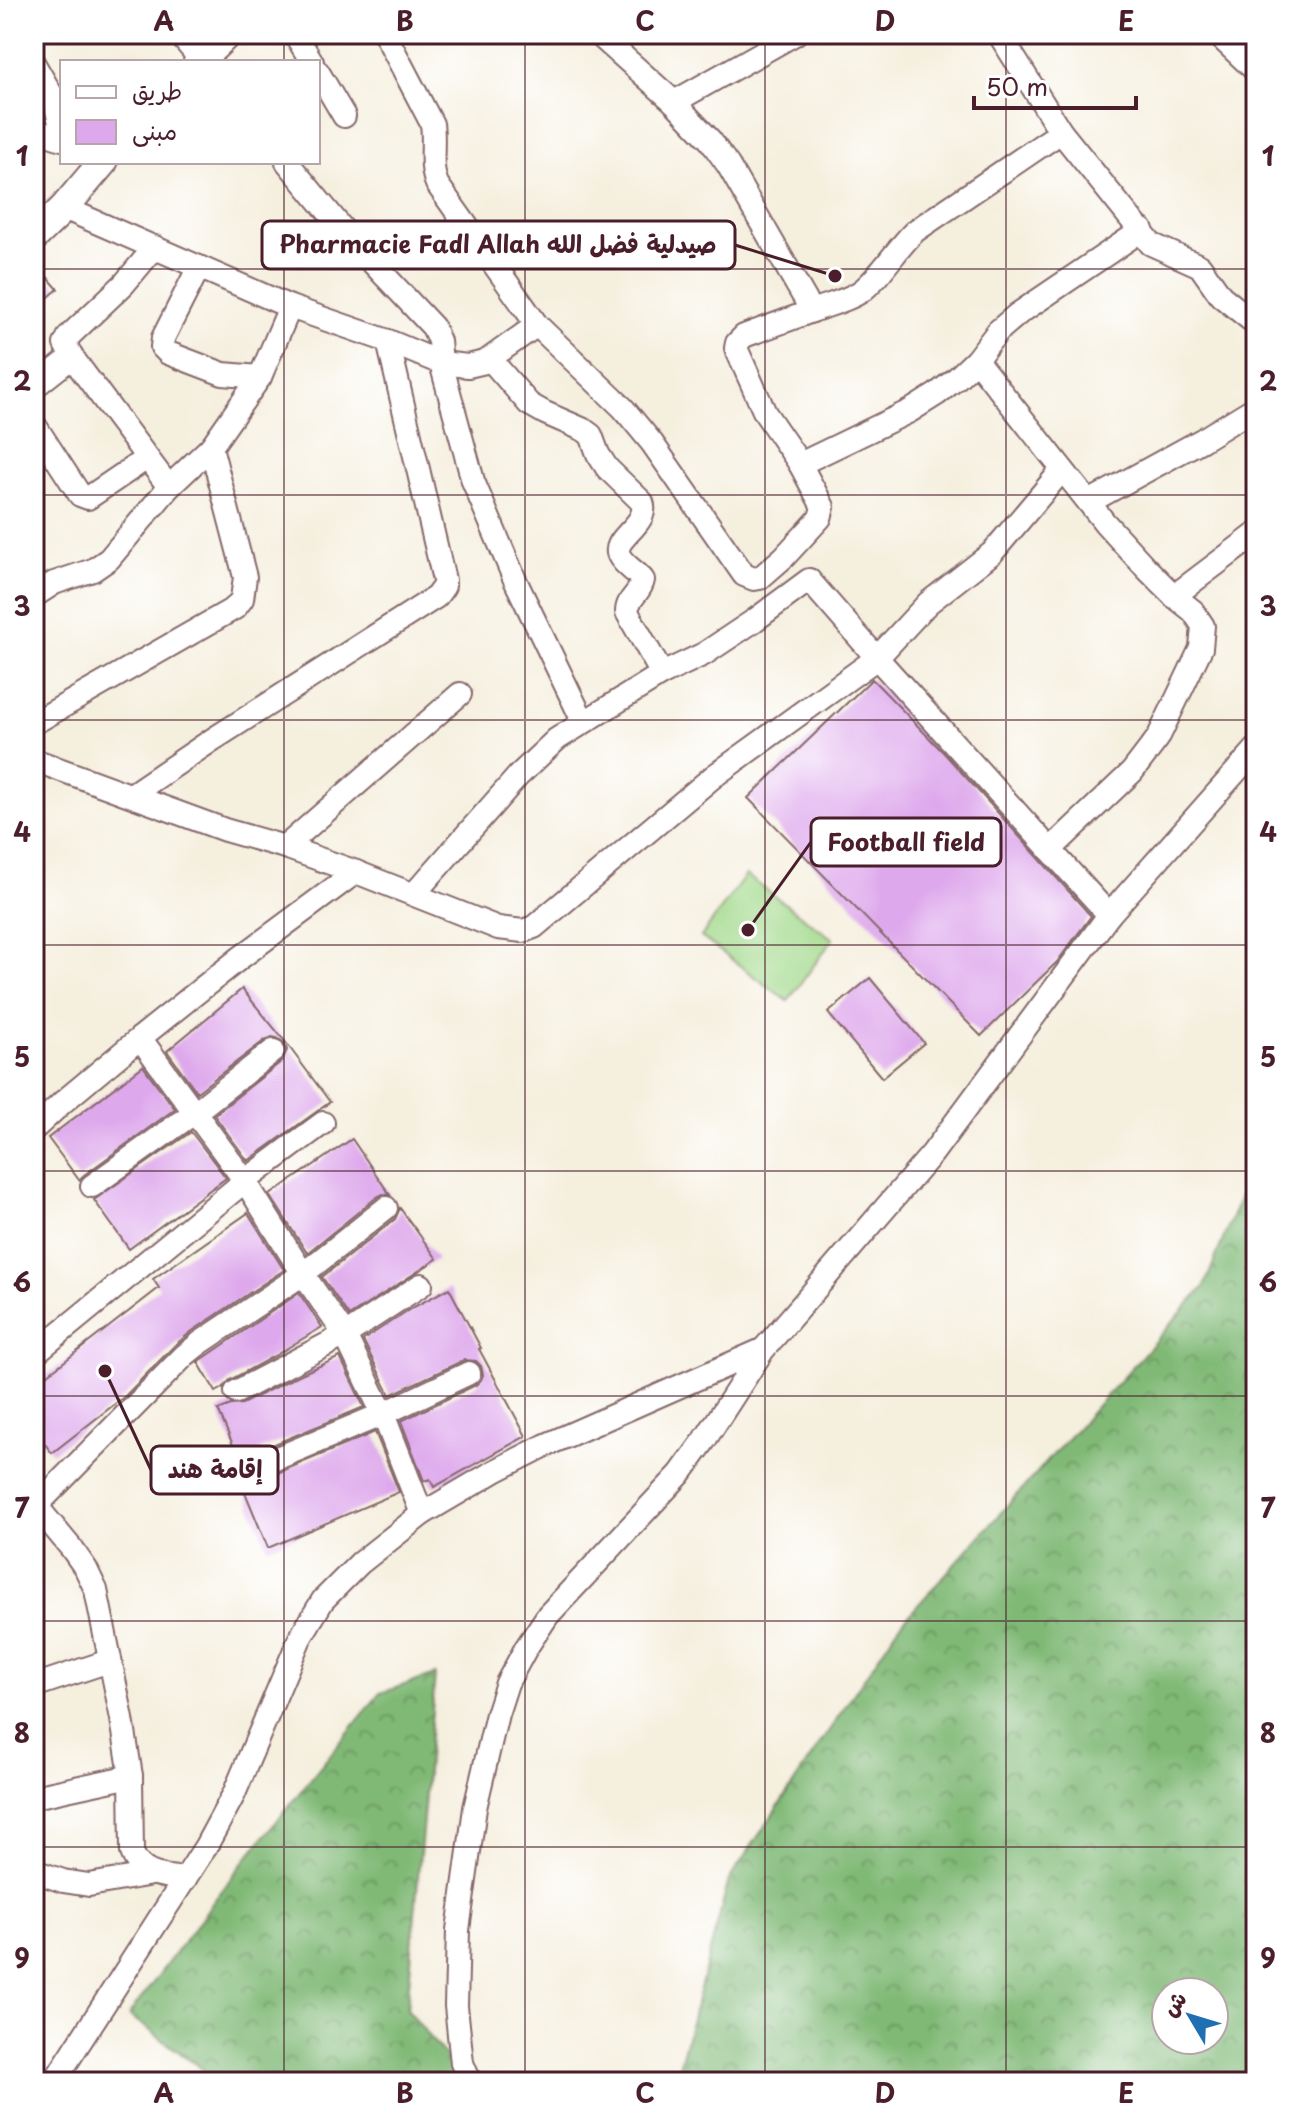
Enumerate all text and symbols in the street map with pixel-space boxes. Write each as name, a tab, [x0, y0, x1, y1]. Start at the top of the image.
text: A	[154, 1, 174, 40]
text: B	[396, 1, 414, 40]
text: C	[635, 1, 655, 40]
text: D	[875, 1, 895, 40]
text: E	[1118, 1, 1134, 40]
legend	[60, 60, 320, 164]
scale bar	[974, 60, 1136, 110]
text: 50 m	[986, 68, 1048, 104]
text: طريق	[132, 72, 182, 108]
text: مبنى	[132, 112, 177, 148]
text: 1	[16, 136, 28, 175]
text: 1	[1262, 136, 1274, 175]
callout: Pharmacie Fadl Allah صيدلية فضل الله	[262, 221, 735, 269]
text: Pharmacie Fadl Allah صيدلية فضل الله	[279, 225, 717, 261]
text: 2	[13, 361, 31, 400]
text: 2	[1259, 361, 1277, 400]
text: 3	[13, 586, 31, 625]
text: 3	[1259, 586, 1277, 625]
text: 4	[13, 812, 31, 851]
text: 4	[1259, 812, 1277, 851]
callout: Football field	[811, 818, 1001, 866]
text: Football field	[827, 823, 985, 859]
text: 5	[14, 1037, 30, 1076]
text: 5	[1260, 1037, 1276, 1076]
text: 6	[13, 1262, 31, 1301]
text: 6	[1259, 1262, 1277, 1301]
callout: إقامة هند	[151, 1446, 278, 1494]
text: إقامة هند	[168, 1450, 262, 1486]
text: 7	[15, 1488, 30, 1527]
text: 7	[1261, 1488, 1276, 1527]
text: 8	[14, 1713, 30, 1752]
text: 8	[1260, 1713, 1276, 1752]
text: 9	[14, 1938, 30, 1977]
text: 9	[1260, 1938, 1276, 1977]
north arrow	[1150, 1976, 1230, 2056]
text: ش	[1153, 1983, 1194, 2022]
text: A	[154, 2073, 174, 2112]
text: B	[396, 2073, 414, 2112]
text: C	[635, 2073, 655, 2112]
text: D	[875, 2073, 895, 2112]
text: E	[1118, 2073, 1134, 2112]

